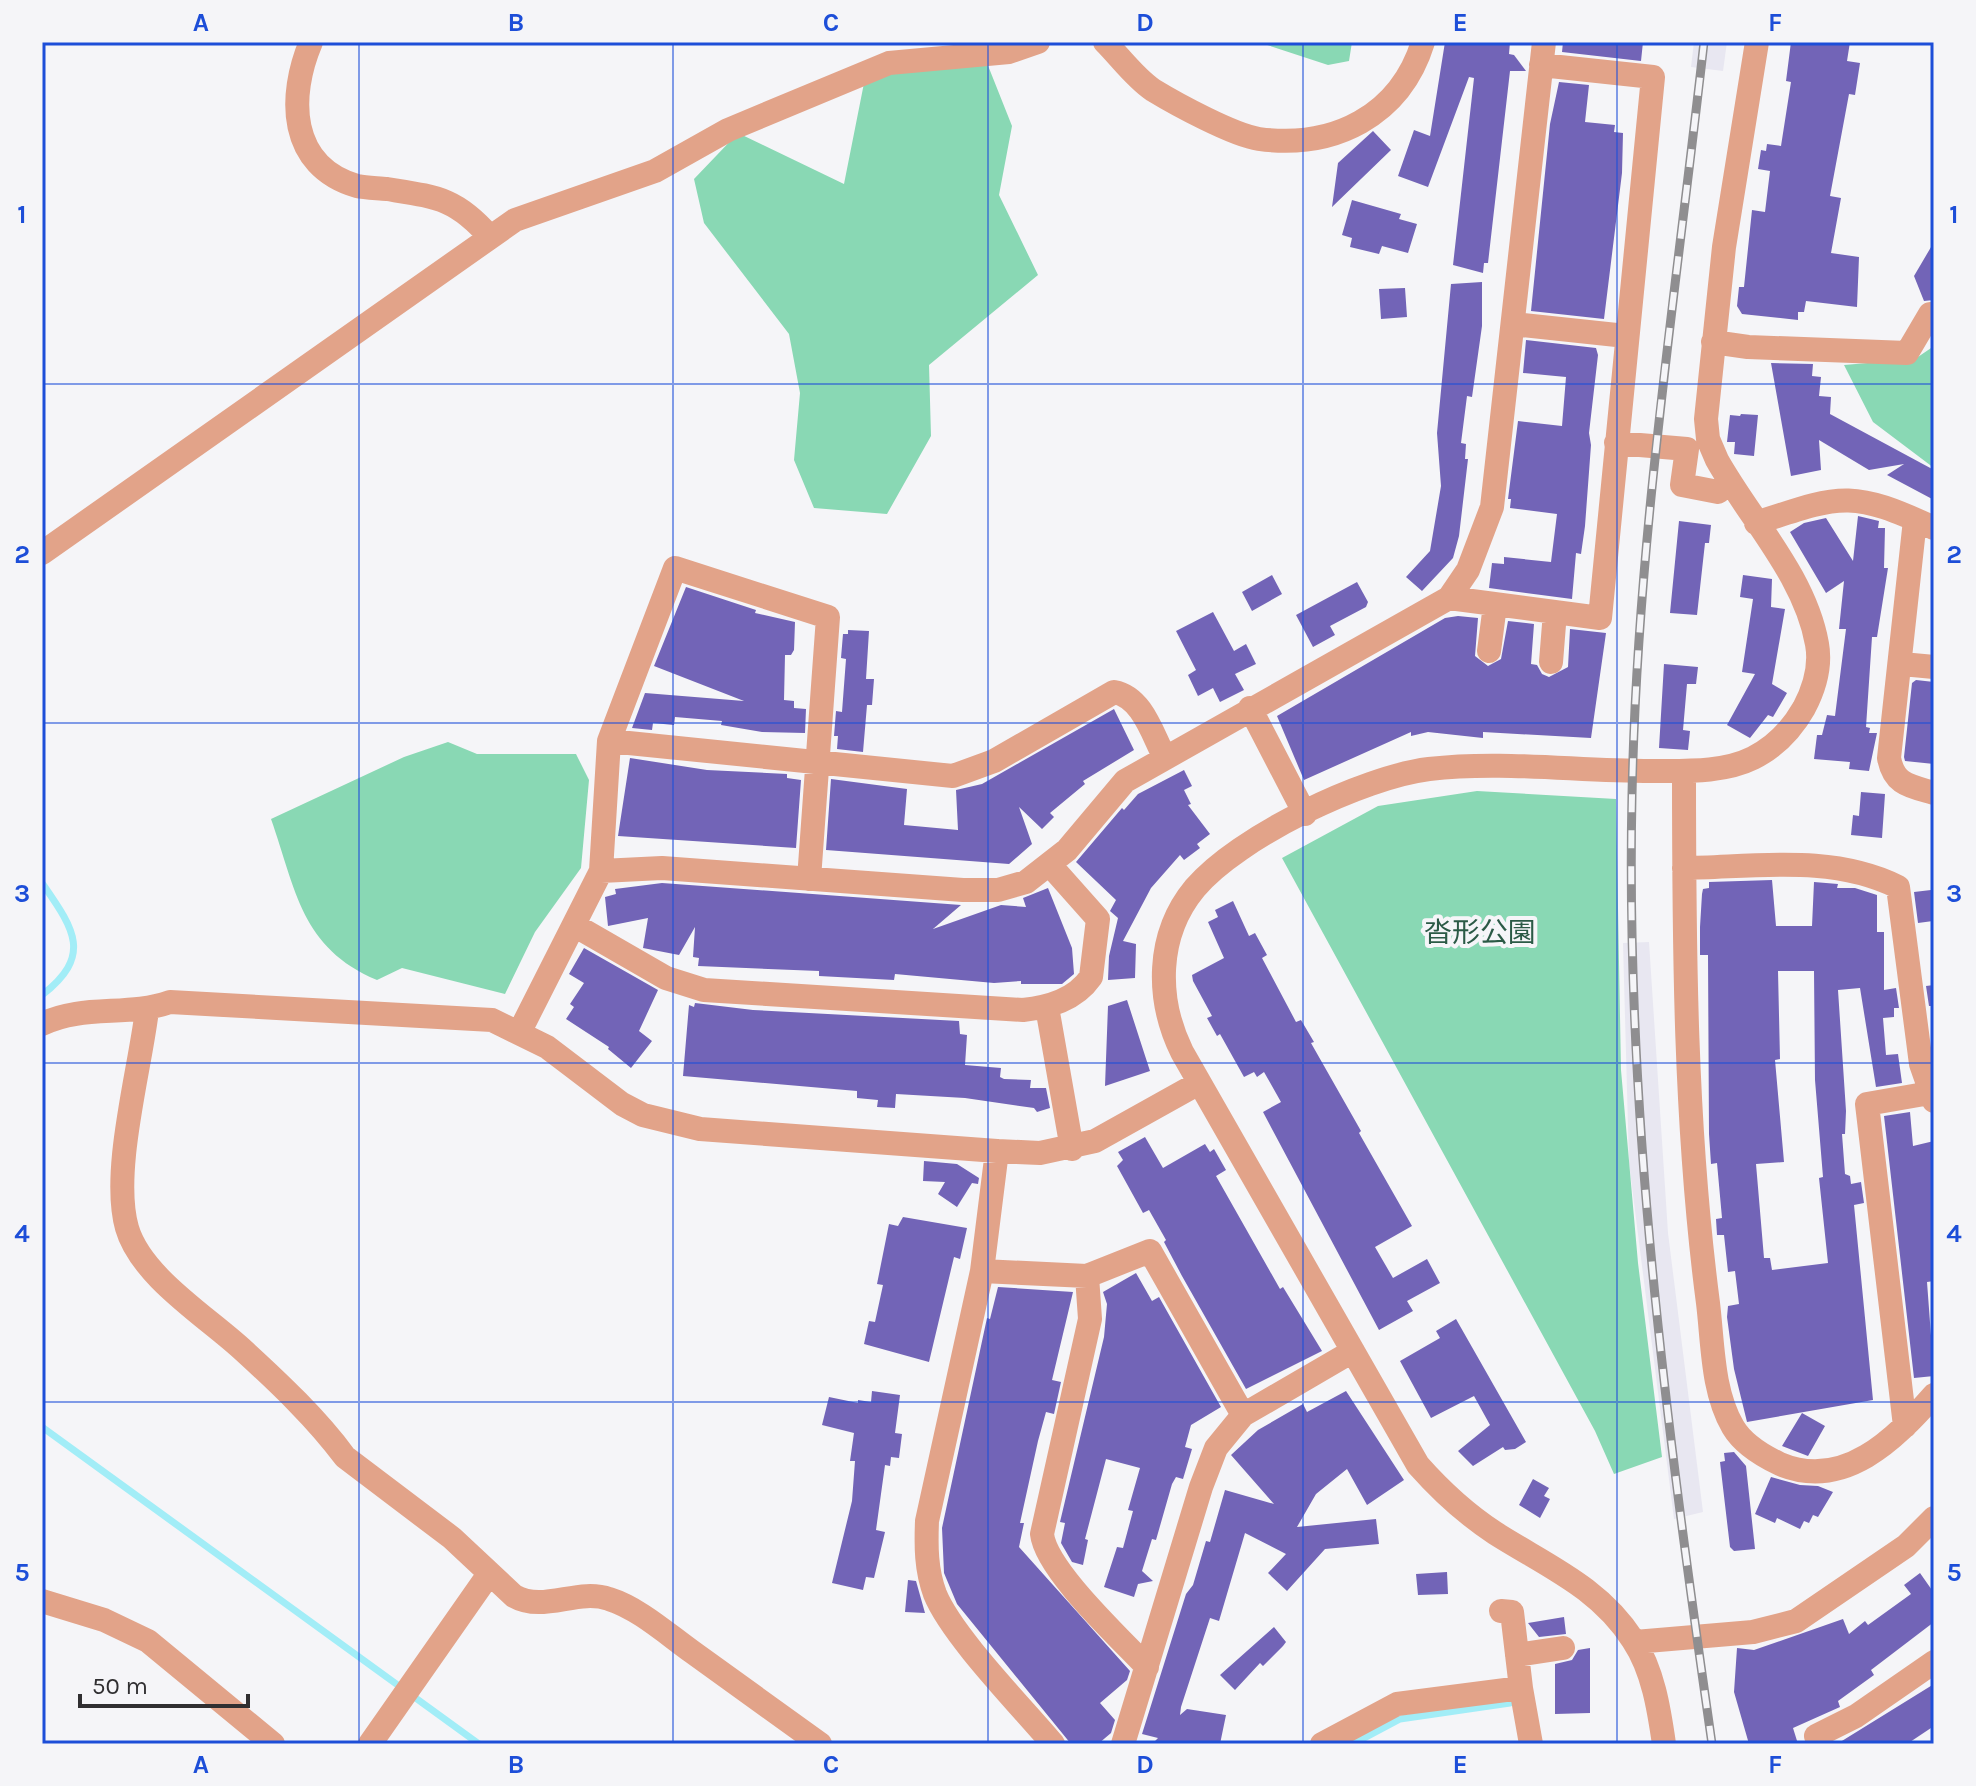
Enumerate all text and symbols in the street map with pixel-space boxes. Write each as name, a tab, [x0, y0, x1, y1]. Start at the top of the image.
text: A	[193, 7, 209, 38]
text: B	[508, 7, 524, 38]
text: C	[823, 7, 839, 38]
text: D	[1136, 7, 1154, 38]
text: E	[1452, 7, 1468, 38]
text: F	[1768, 7, 1782, 38]
text: 1	[17, 199, 27, 230]
text: 1	[1949, 199, 1959, 230]
text: 2	[14, 539, 30, 570]
text: 2	[1946, 539, 1962, 570]
text: 3	[14, 878, 30, 909]
text: 3	[1946, 878, 1962, 909]
park label: 沓形公園	[1424, 916, 1536, 949]
text: 4	[14, 1218, 30, 1249]
text: 4	[1946, 1218, 1962, 1249]
text: 5	[14, 1557, 30, 1588]
text: 5	[1946, 1557, 1962, 1588]
scale bar	[80, 1658, 248, 1708]
text: 50 m	[92, 1672, 148, 1700]
text: A	[193, 1749, 209, 1780]
text: B	[508, 1749, 524, 1780]
text: C	[823, 1749, 839, 1780]
text: D	[1136, 1749, 1154, 1780]
text: E	[1452, 1749, 1468, 1780]
text: F	[1768, 1749, 1782, 1780]

